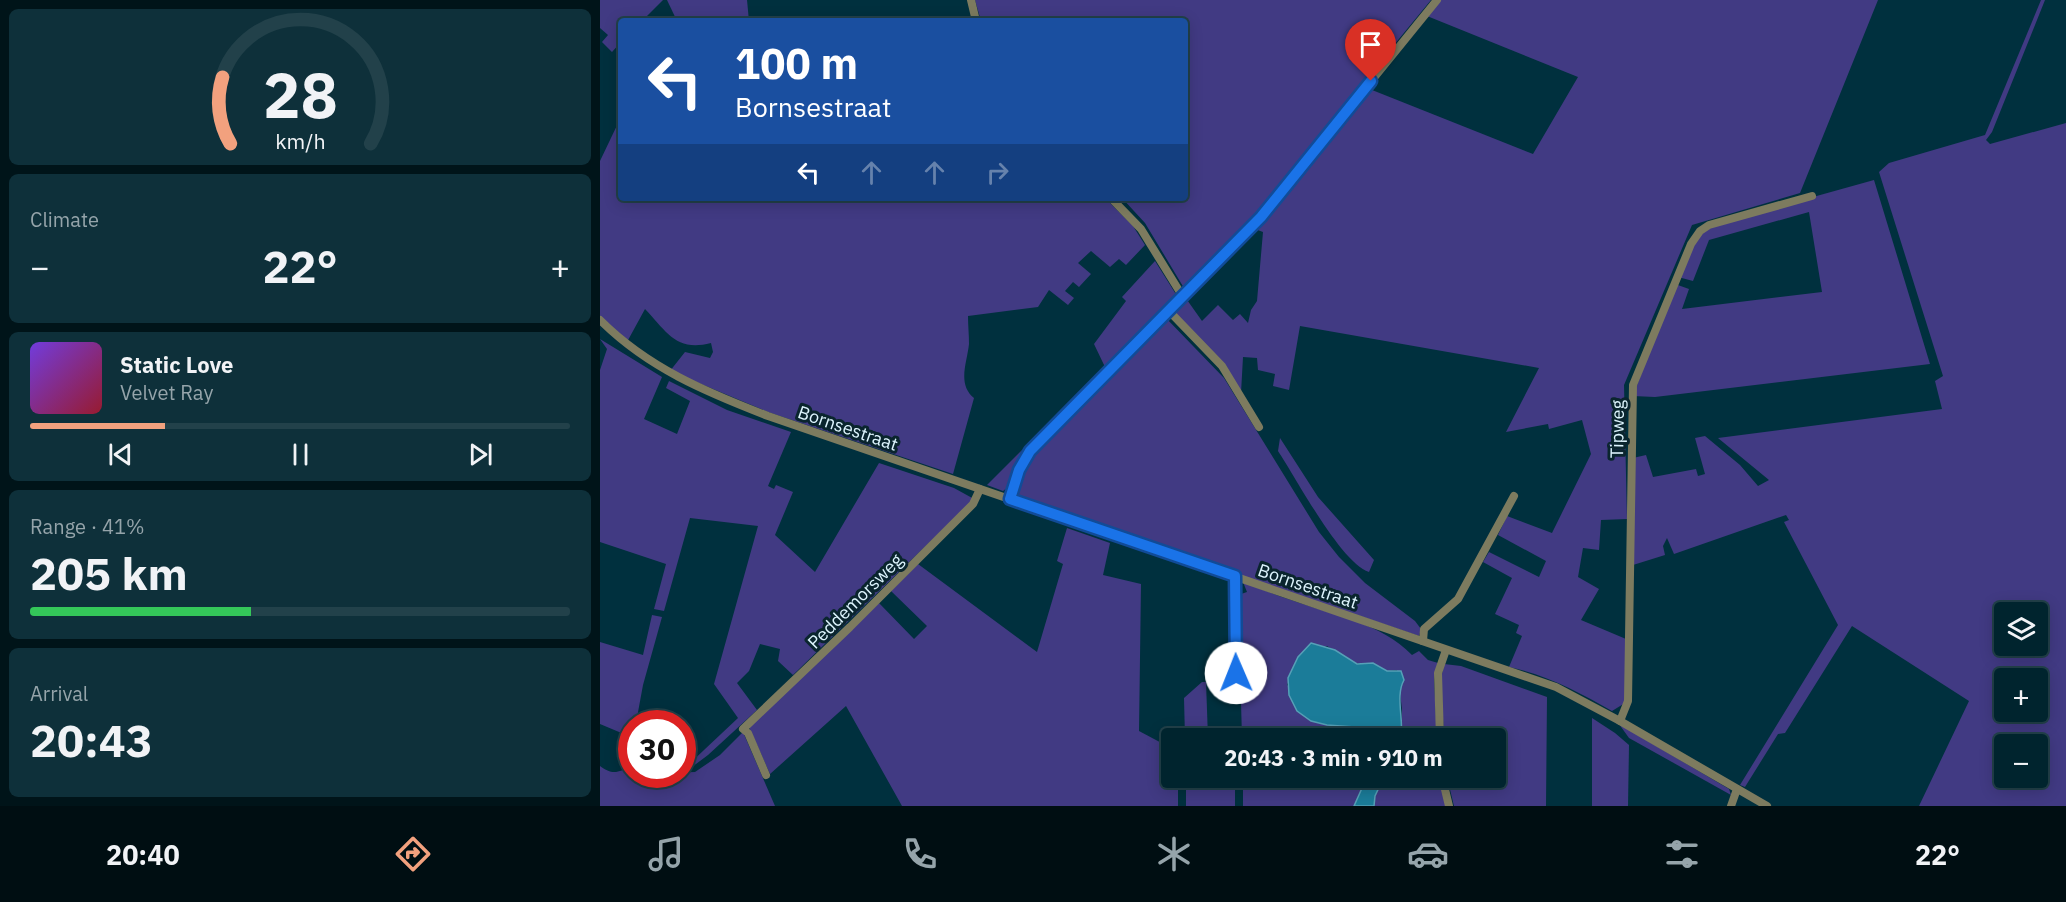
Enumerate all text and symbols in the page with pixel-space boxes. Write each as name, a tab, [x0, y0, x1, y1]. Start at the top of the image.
pin	[1345, 19, 1396, 81]
icon: arrive	[1354, 28, 1387, 61]
text: 100 m	[735, 36, 858, 91]
icon: left	[636, 42, 714, 120]
text: 28	[263, 54, 337, 135]
text: Bornsestraat	[735, 89, 892, 124]
text: km/h	[275, 127, 325, 155]
icon: left	[792, 156, 825, 189]
icon: ahead	[855, 156, 888, 189]
icon: ahead	[918, 156, 951, 189]
icon: right	[981, 156, 1014, 189]
text: Climate	[30, 206, 99, 233]
text: 22°	[262, 237, 338, 295]
text: −	[30, 245, 50, 288]
text: +	[550, 245, 570, 288]
text: Static Love	[120, 350, 233, 379]
text: Velvet Ray	[120, 379, 213, 406]
street label: Tipweg	[1605, 399, 1629, 458]
street label: Bornsestraat	[795, 400, 901, 456]
icon: previous	[104, 438, 137, 471]
icon: pause	[284, 438, 317, 471]
icon: next	[464, 438, 497, 471]
text: Range · 41%	[30, 513, 145, 540]
text: 205 km	[30, 544, 188, 602]
street label: Peddemorsweg	[803, 548, 908, 653]
street label: Bornsestraat	[1255, 558, 1361, 614]
map controls	[1994, 602, 2048, 788]
button: layers	[1994, 602, 2048, 656]
position arrow	[1204, 641, 1268, 705]
button: +	[1994, 668, 2048, 722]
text: Arrival	[30, 680, 88, 707]
speed limit sign: 30	[618, 710, 696, 788]
text: 20:43	[30, 711, 153, 769]
button: −	[1994, 734, 2048, 788]
text: 20:43 · 3 min · 910 m	[1224, 743, 1443, 772]
icon: directions	[392, 833, 434, 875]
icon: music	[645, 833, 687, 875]
icon: phone	[899, 833, 941, 875]
icon: climate	[1153, 833, 1195, 875]
icon: car	[1407, 833, 1449, 875]
icon: filters	[1661, 833, 1703, 875]
text: 20:40	[106, 837, 180, 872]
text: 22°	[1915, 837, 1960, 872]

